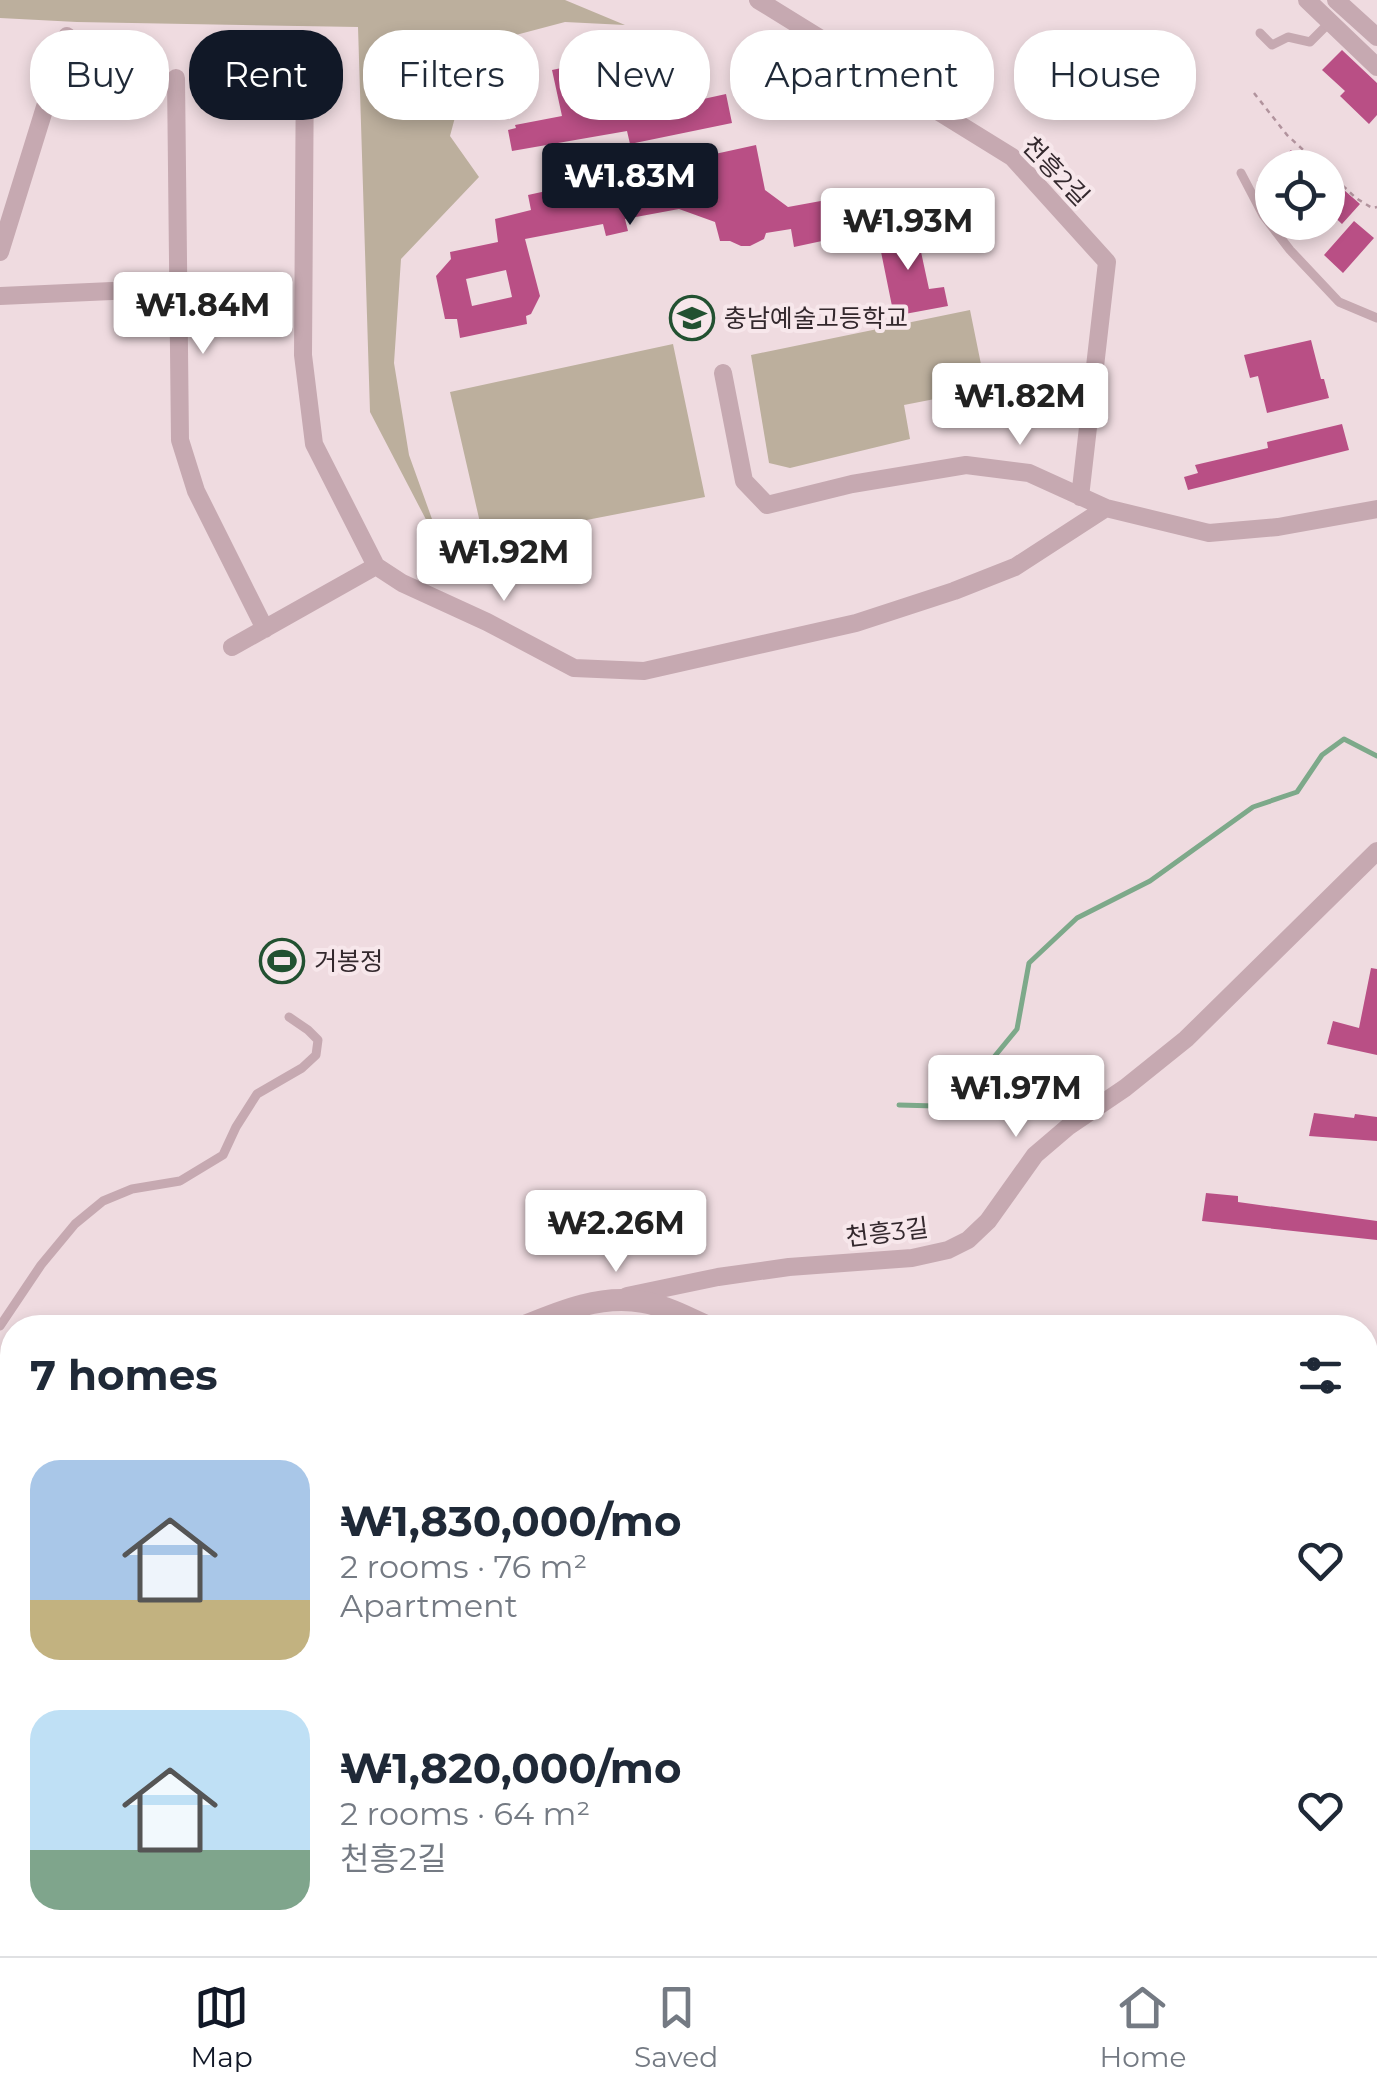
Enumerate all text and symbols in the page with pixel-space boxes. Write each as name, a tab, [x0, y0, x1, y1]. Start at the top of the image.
chip: Buy	[30, 30, 169, 120]
chip: Rent	[189, 30, 343, 120]
chip: Filters	[363, 30, 539, 120]
chip: New	[559, 30, 710, 120]
chip: Apartment	[730, 30, 994, 120]
chip: House	[1014, 30, 1196, 120]
street label: 천흥2길	[1016, 131, 1096, 211]
pin: ₩1.83M	[549, 143, 711, 228]
map controls	[1255, 150, 1345, 240]
button: locate	[1255, 150, 1345, 240]
text: ₩1.83M	[564, 156, 696, 195]
pin: ₩1.93M	[827, 188, 989, 273]
text: ₩1.93M	[843, 201, 973, 240]
pin: ₩1.84M	[122, 272, 284, 357]
text: ₩1.84M	[136, 285, 270, 324]
school or university icon: 충남예술고등학교	[669, 295, 715, 341]
place label: 충남예술고등학교	[724, 303, 908, 333]
pin: ₩1.82M	[939, 363, 1101, 448]
text: ₩1.82M	[954, 376, 1086, 415]
pin: ₩1.92M	[423, 519, 585, 604]
text: ₩1.92M	[439, 532, 569, 571]
sports icon: 거봉정	[259, 938, 305, 984]
place label: 거봉정	[314, 946, 383, 976]
pin: ₩1.97M	[935, 1055, 1097, 1140]
text: ₩1.97M	[950, 1068, 1082, 1107]
pin: ₩2.26M	[535, 1190, 697, 1275]
text: ₩2.26M	[547, 1203, 685, 1242]
street label: 천흥3길	[844, 1212, 930, 1252]
icon: filters	[1293, 1348, 1348, 1403]
text: 7 homes	[30, 1349, 218, 1401]
text: ₩1,830,000/mo	[340, 1495, 682, 1547]
icon: home	[110, 1500, 230, 1620]
icon: heart	[1293, 1533, 1348, 1588]
text: 2 rooms · 76 m²	[340, 1547, 587, 1586]
text: Apartment	[340, 1586, 518, 1625]
text: ₩1,820,000/mo	[340, 1742, 681, 1794]
icon: home	[110, 1750, 230, 1870]
icon: heart	[1293, 1783, 1348, 1838]
text: 2 rooms · 64 m²	[340, 1794, 590, 1833]
text: 천흥2길	[340, 1839, 447, 1878]
tab: Map	[191, 1980, 253, 2074]
tab: Saved	[634, 1980, 718, 2074]
tab: Home	[1099, 1980, 1186, 2074]

